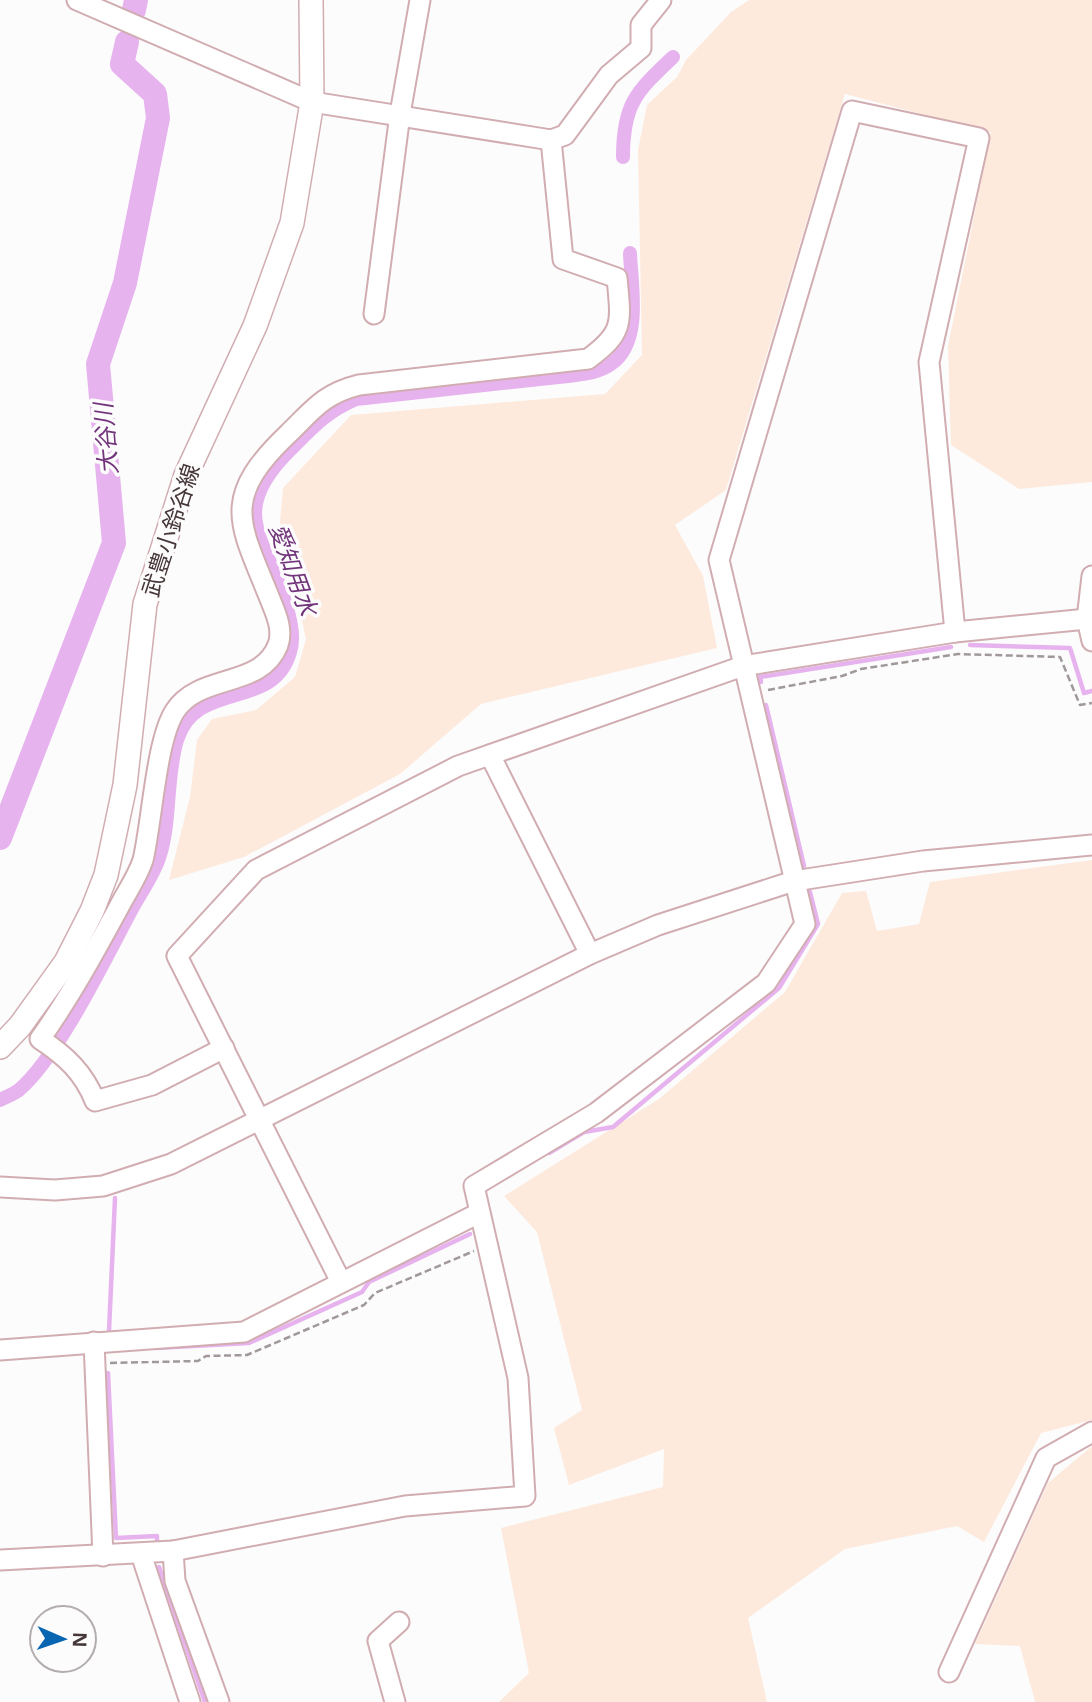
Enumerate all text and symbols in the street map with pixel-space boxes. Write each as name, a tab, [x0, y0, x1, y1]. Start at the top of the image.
water label: 大谷川	[85, 399, 125, 476]
street label: 武豊小鈴谷線	[133, 459, 207, 601]
water label: 愛知用水	[262, 518, 327, 623]
north arrow	[28, 1604, 98, 1674]
text: N	[67, 1631, 93, 1648]

